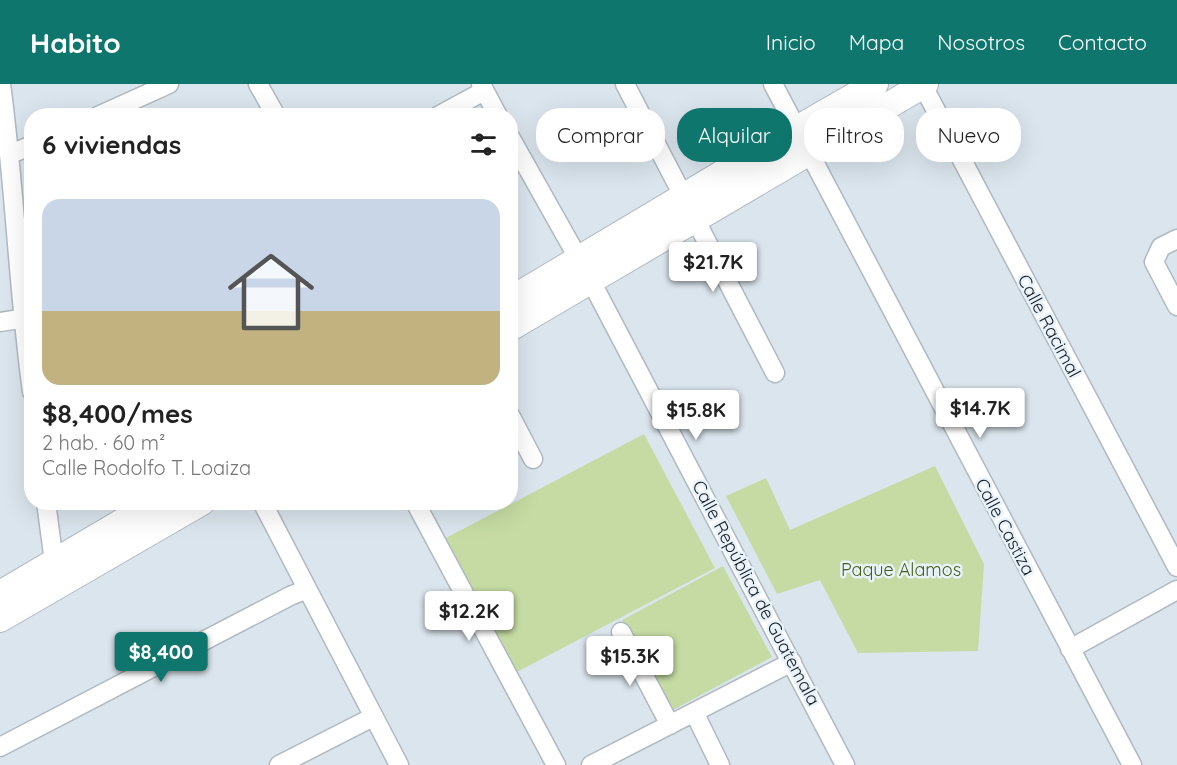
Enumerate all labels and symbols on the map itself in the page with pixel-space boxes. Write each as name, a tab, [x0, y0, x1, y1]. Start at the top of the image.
pin: $21.7K	[664, 242, 762, 293]
street label: Calle Racimal	[1013, 270, 1086, 381]
pin: $14.7K	[931, 388, 1029, 439]
pin: $15.8K	[647, 390, 745, 441]
street label: Calle Castiza	[970, 474, 1041, 579]
street label: Calle República de Guatemala	[687, 476, 826, 709]
park label: Paque Alamos	[841, 558, 961, 581]
pin: $12.2K	[420, 591, 518, 642]
pin: $8,400	[112, 632, 210, 683]
pin: $15.3K	[581, 636, 679, 687]

